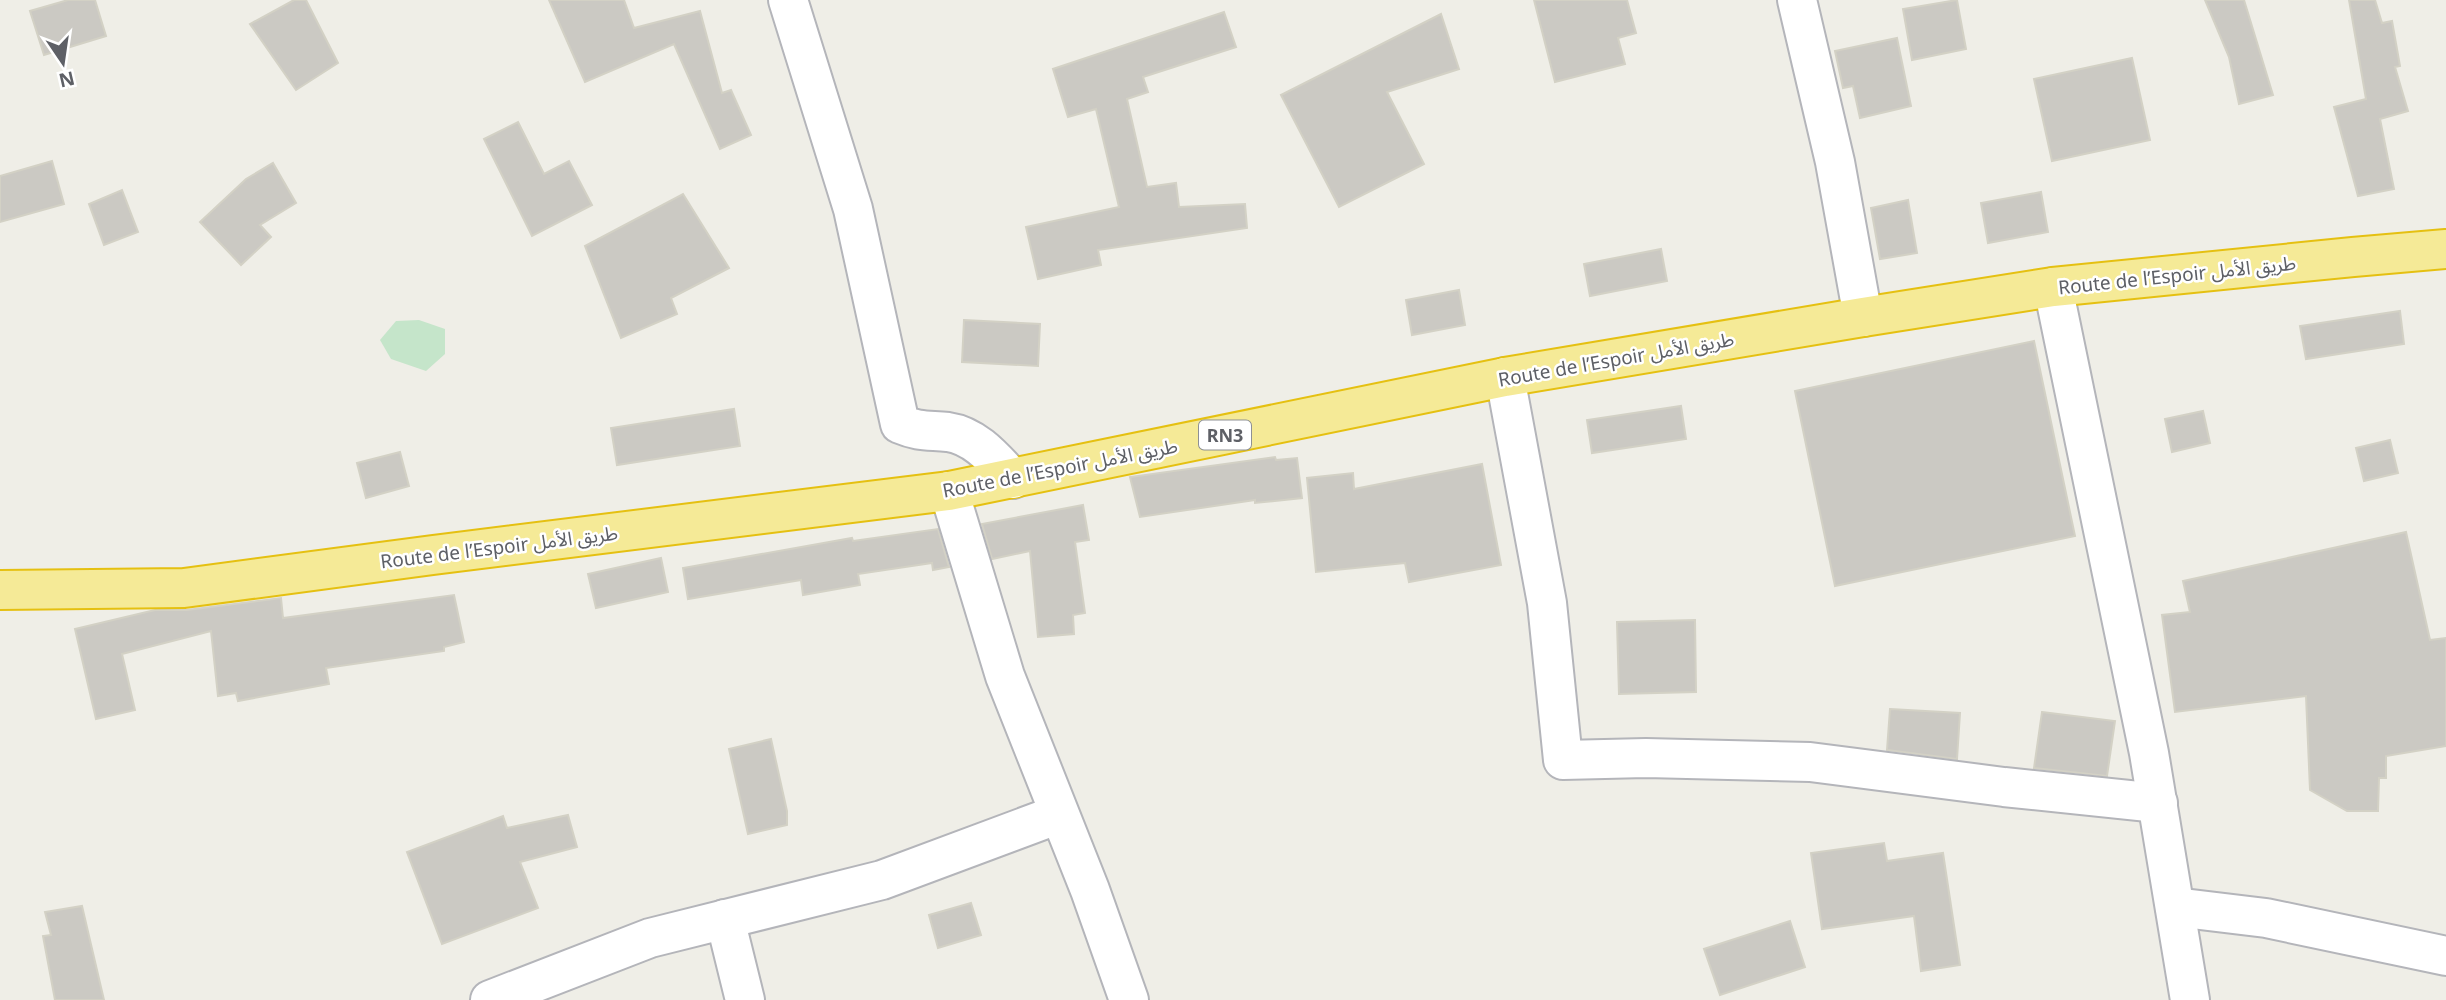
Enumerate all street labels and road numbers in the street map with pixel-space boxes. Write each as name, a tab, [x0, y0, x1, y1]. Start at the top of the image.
street label: Route de l’Espoir طريق الأمل	[2057, 250, 2297, 300]
street label: Route de l’Espoir طريق الأمل	[1496, 325, 1736, 393]
road number: RN3	[1199, 421, 1251, 450]
street label: Route de l’Espoir طريق الأمل	[940, 432, 1180, 504]
street label: Route de l’Espoir طريق الأمل	[379, 520, 619, 574]

